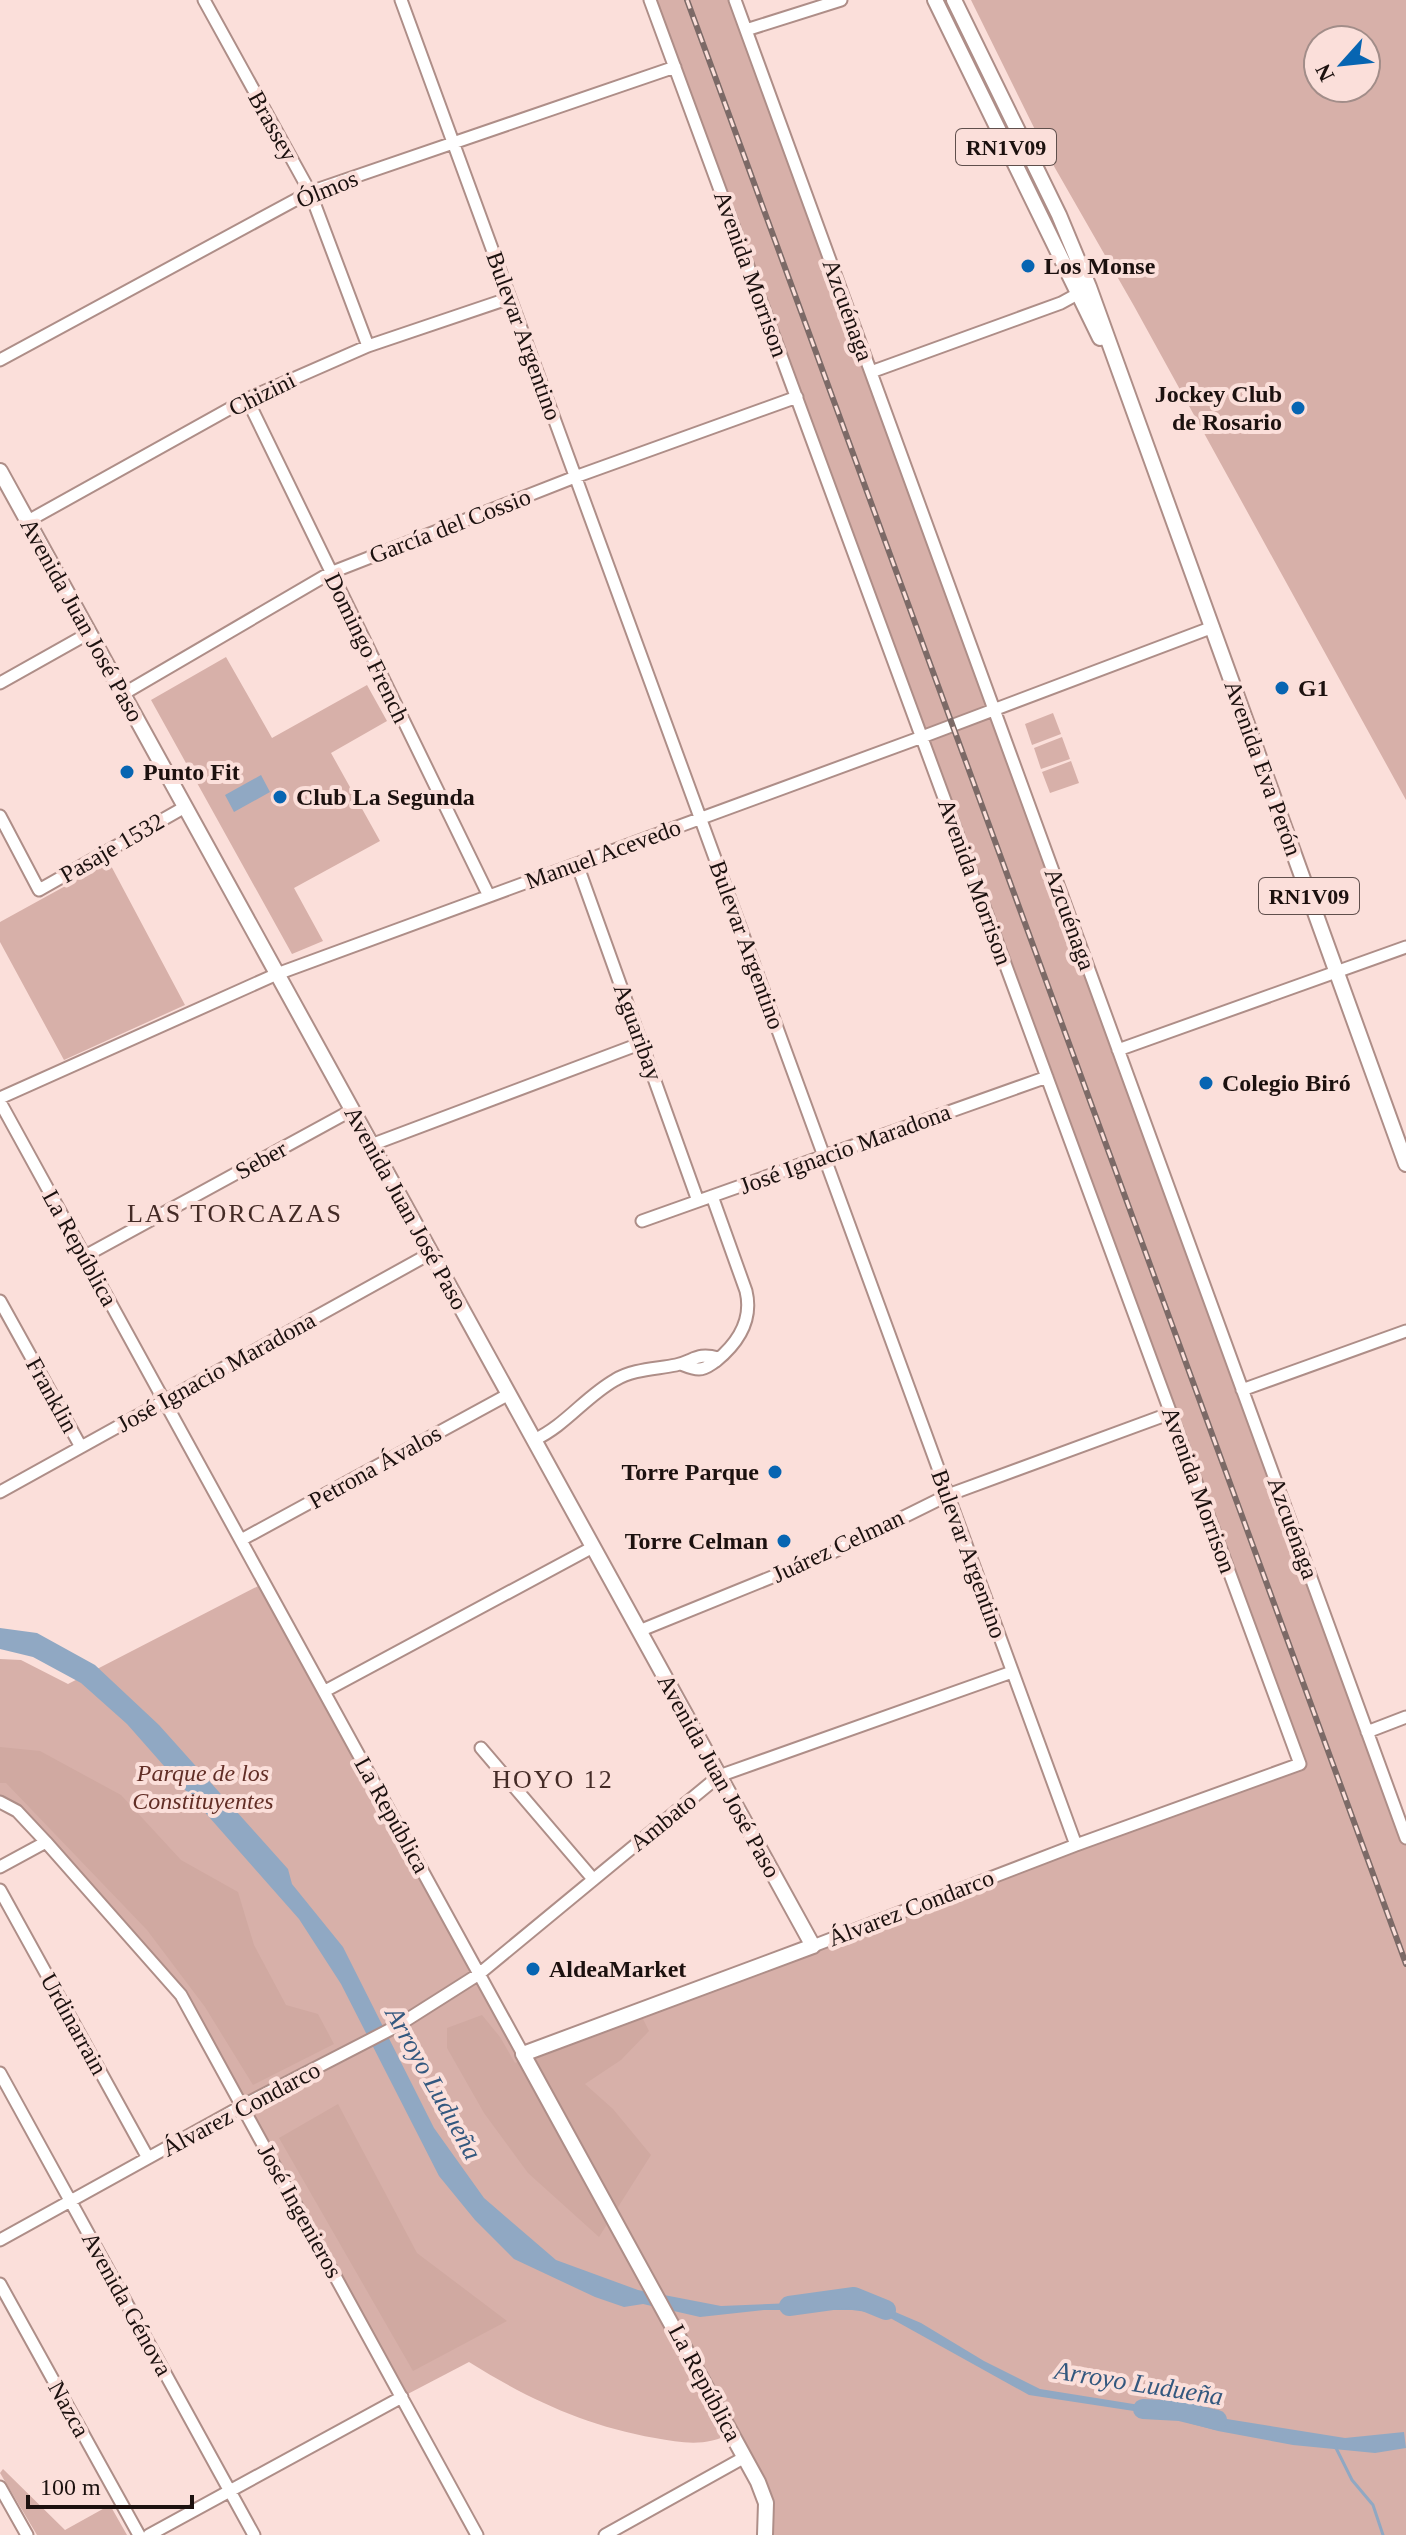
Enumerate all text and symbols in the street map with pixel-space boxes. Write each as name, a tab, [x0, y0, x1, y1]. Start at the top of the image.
north arrow	[1302, 24, 1382, 104]
text: N	[1310, 60, 1339, 86]
street label: Brassey	[243, 86, 303, 166]
road number: RN1V09	[956, 129, 1056, 165]
street label: Ólmos	[292, 165, 362, 213]
street label: Avenida Morrison	[709, 187, 793, 361]
street label: Bulevar Argentino	[481, 248, 567, 424]
place label: Los Monse	[1044, 253, 1156, 279]
street label: Azcuénaga	[818, 255, 879, 365]
marker: Los Monse	[1019, 257, 1037, 275]
street label: Chizini	[225, 367, 300, 421]
place label: Jockey Club de Rosario	[1155, 381, 1282, 435]
marker: Jockey Club de Rosario	[1289, 399, 1307, 417]
street label: García del Cossio	[366, 483, 534, 569]
street label: Avenida Juan José Paso	[15, 514, 149, 726]
street label: Domingo French	[320, 569, 414, 727]
place label: G1	[1298, 675, 1329, 701]
street label: Avenida Eva Perón	[1219, 677, 1307, 859]
marker: G1	[1273, 679, 1291, 697]
place label: Punto Fit	[143, 759, 240, 785]
marker: Punto Fit	[118, 763, 136, 781]
place label: Club La Segunda	[296, 784, 475, 810]
marker: Club La Segunda	[271, 788, 289, 806]
street label: Avenida Morrison	[933, 795, 1017, 969]
street label: Pasaje 1532	[56, 808, 168, 888]
street label: Manuel Acevedo	[522, 814, 684, 894]
street label: Bulevar Argentino	[704, 857, 790, 1033]
street label: Azcuénaga	[1040, 864, 1101, 974]
road number: RN1V09	[1259, 878, 1359, 914]
street label: Aguaribay	[608, 980, 668, 1084]
place label: Colegio Biró	[1222, 1070, 1351, 1096]
marker: Colegio Biró	[1197, 1074, 1215, 1092]
street label: José Ignacio Maradona	[736, 1099, 954, 1199]
street label: Avenida Juan José Paso	[339, 1102, 473, 1314]
street label: Seber	[231, 1135, 291, 1185]
street label: La República	[37, 1185, 123, 1311]
district label: LAS TORCAZAS	[127, 1199, 343, 1228]
street label: José Ignacio Maradona	[112, 1307, 320, 1437]
street label: Franklin	[21, 1353, 83, 1437]
street label: Avenida Morrison	[1157, 1403, 1241, 1577]
street label: Petrona Ávalos	[304, 1420, 446, 1514]
place label: Torre Parque	[621, 1459, 759, 1485]
marker: Torre Parque	[766, 1463, 784, 1481]
street label: Bulevar Argentino	[926, 1466, 1012, 1642]
street label: Azcuénaga	[1263, 1473, 1324, 1583]
street label: Juárez Celman	[768, 1504, 908, 1588]
place label: Torre Celman	[625, 1528, 768, 1554]
marker: Torre Celman	[775, 1532, 793, 1550]
street label: Avenida Juan José Paso	[652, 1670, 786, 1882]
street label: La República	[349, 1752, 435, 1878]
park label: Parque de los Constituyentes	[132, 1760, 274, 1814]
district label: HOYO 12	[492, 1765, 614, 1794]
street label: Ambato	[625, 1788, 701, 1856]
street label: Álvarez Condarco	[825, 1864, 997, 1952]
place label: AldeaMarket	[549, 1956, 686, 1982]
marker: AldeaMarket	[524, 1960, 542, 1978]
street label: Urdinarrain	[35, 1969, 113, 2079]
water label: Arroyo Ludueña	[379, 2000, 488, 2165]
street label: Álvarez Condarco	[158, 2056, 324, 2162]
street label: José Ingenieros	[253, 2140, 347, 2282]
street label: Avenida Génova	[77, 2228, 177, 2381]
street label: La República	[663, 2320, 747, 2446]
water label: Arroyo Ludueña	[1051, 2356, 1225, 2411]
street label: Nazca	[43, 2376, 95, 2442]
scale bar	[28, 2459, 192, 2509]
text: 100 m	[40, 2474, 101, 2500]

